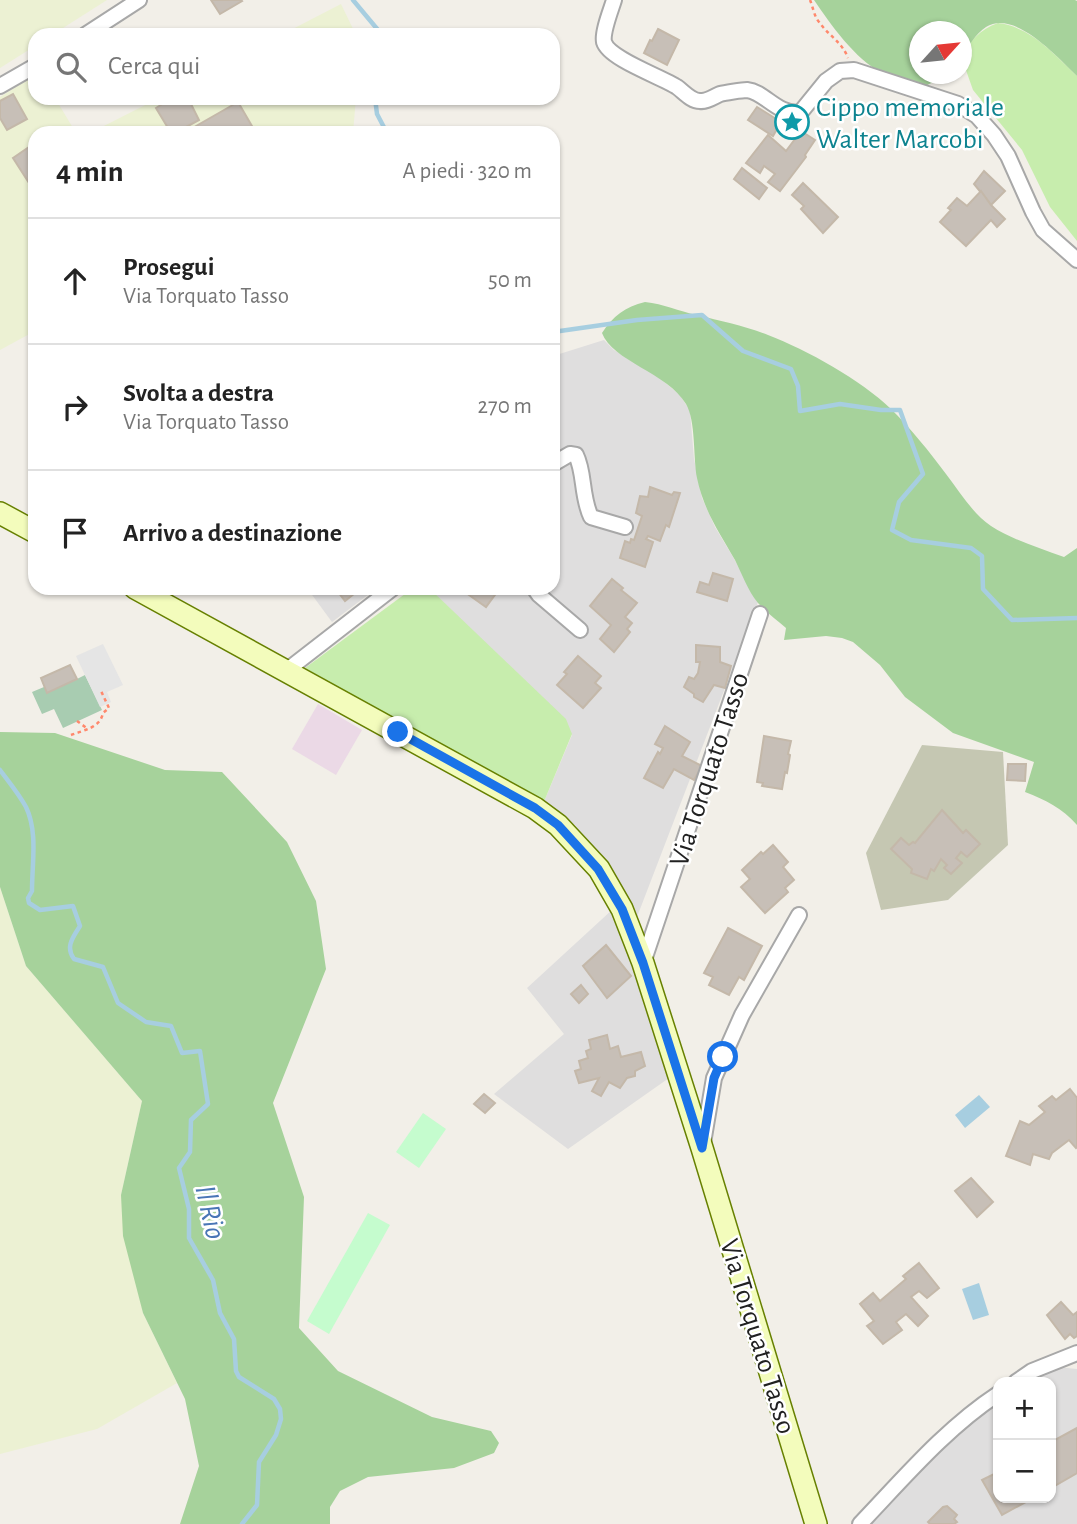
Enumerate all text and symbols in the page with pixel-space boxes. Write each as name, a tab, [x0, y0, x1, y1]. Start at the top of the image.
north arrow	[909, 21, 972, 84]
search box	[28, 28, 560, 105]
icon: search	[52, 48, 90, 86]
text: Cerca qui	[108, 53, 200, 79]
place label: Cippo memoriale Walter Marcobi	[816, 94, 1004, 154]
place icon: Cippo memoriale Walter Marcobi	[773, 103, 811, 141]
text: 4 min	[56, 157, 124, 187]
text: A piedi · 320 m	[402, 160, 532, 183]
text: Prosegui	[123, 254, 214, 280]
icon: ahead	[56, 262, 94, 300]
text: 50 m	[488, 269, 532, 292]
text: Via Torquato Tasso	[123, 285, 289, 308]
text: Svolta a destra	[123, 380, 274, 406]
icon: right	[56, 388, 94, 426]
text: 270 m	[478, 395, 532, 418]
text: Via Torquato Tasso	[123, 411, 289, 434]
icon: arrive	[56, 514, 94, 552]
text: Arrivo a destinazione	[123, 520, 342, 546]
street label: Via Torquato Tasso	[665, 669, 754, 870]
route end	[382, 716, 413, 747]
route start	[707, 1041, 738, 1072]
water label: Il Rio	[189, 1182, 231, 1242]
street label: Via Torquato Tasso	[714, 1236, 800, 1437]
map controls	[993, 1377, 1056, 1503]
button: +	[993, 1377, 1056, 1440]
button: −	[993, 1440, 1056, 1503]

